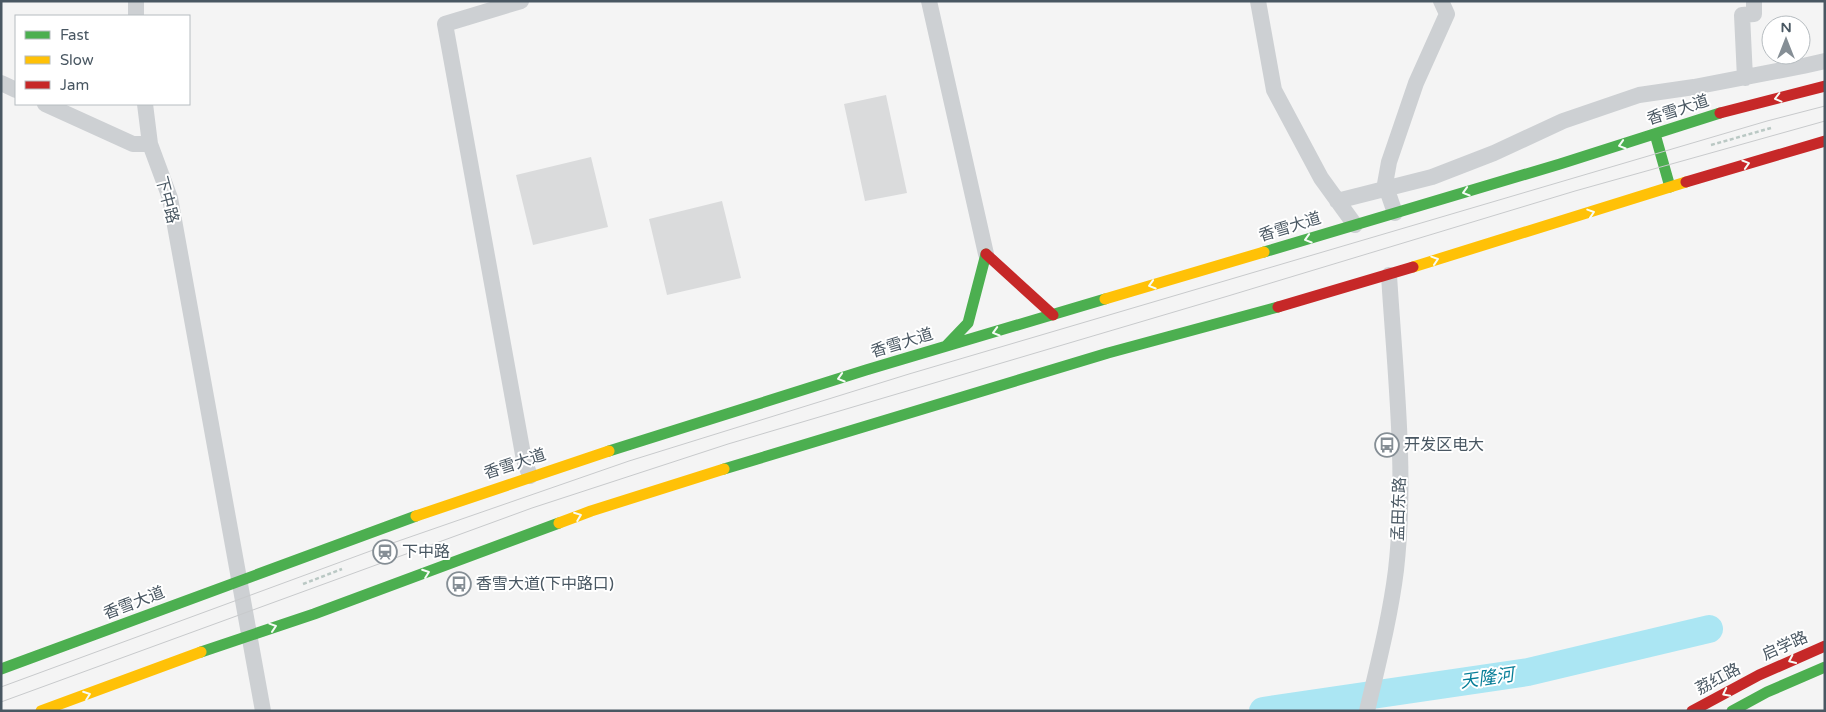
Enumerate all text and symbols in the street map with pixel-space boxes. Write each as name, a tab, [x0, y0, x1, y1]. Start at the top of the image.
legend	[15, 15, 190, 105]
north arrow	[1761, 15, 1811, 65]
text: N	[1780, 19, 1792, 36]
text: Fast	[60, 26, 90, 44]
text: Slow	[60, 51, 94, 69]
text: Jam	[60, 76, 89, 94]
street label: 香雪大道	[1644, 91, 1712, 129]
one-way arrow	[1774, 92, 1782, 102]
one-way arrow	[1618, 139, 1627, 149]
one-way arrow	[1741, 160, 1749, 170]
street label: 下中路	[151, 174, 183, 226]
one-way arrow	[1463, 186, 1471, 196]
street label: 香雪大道	[1256, 208, 1324, 246]
one-way arrow	[1586, 209, 1594, 219]
one-way arrow	[1304, 233, 1312, 243]
one-way arrow	[1430, 255, 1439, 265]
one-way arrow	[1148, 280, 1157, 290]
street label: 香雪大道	[868, 324, 936, 362]
one-way arrow	[993, 326, 1001, 336]
one-way arrow	[837, 373, 845, 383]
bus stop icon: 开发区电大	[1374, 432, 1400, 458]
place label: 开发区电大	[1404, 435, 1484, 455]
street label: 香雪大道	[481, 445, 549, 483]
street label: 孟田东路	[1388, 477, 1410, 541]
one-way arrow	[574, 512, 582, 522]
station icon: 下中路	[372, 539, 398, 565]
place label: 下中路	[402, 542, 450, 562]
one-way arrow	[421, 569, 430, 579]
bus stop icon: 香雪大道(下中路口)	[446, 571, 472, 597]
place label: 香雪大道(下中路口)	[476, 574, 614, 594]
street label: 香雪大道	[101, 582, 167, 624]
one-way arrow	[268, 623, 277, 633]
street label: 启学路	[1759, 627, 1811, 665]
one-way arrow	[1788, 654, 1797, 664]
street label: 荔红路	[1692, 659, 1744, 699]
water label: 天隆河	[1459, 663, 1518, 693]
one-way arrow	[1722, 687, 1731, 697]
one-way arrow	[83, 691, 91, 701]

